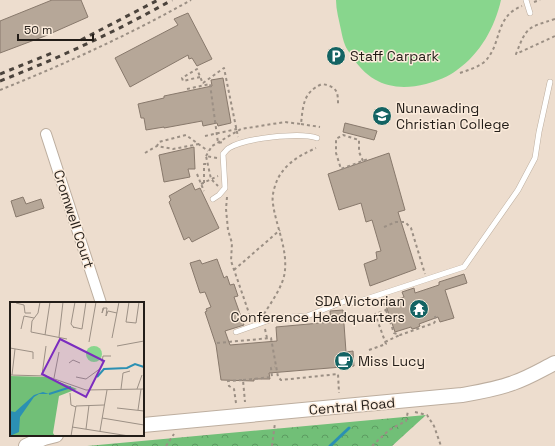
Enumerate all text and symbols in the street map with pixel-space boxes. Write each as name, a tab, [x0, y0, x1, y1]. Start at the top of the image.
scale bar	[18, 16, 93, 42]
text: 50 m	[24, 22, 52, 38]
parking icon: Staff Carpark	[325, 45, 347, 67]
place label: Staff Carpark	[350, 47, 440, 65]
place label: Nunawading Christian College	[396, 99, 510, 133]
school or university icon: Nunawading Christian College	[371, 105, 393, 127]
street label: Cromwell Court	[50, 168, 98, 270]
place label: SDA Victorian Conference Headquarters	[230, 292, 405, 326]
temple icon: SDA Victorian Conference Headquarters	[408, 298, 430, 320]
inset map	[10, 302, 144, 436]
cafe icon: Miss Lucy	[333, 350, 355, 372]
place label: Miss Lucy	[358, 352, 425, 370]
street label: Central Road	[308, 393, 396, 419]

